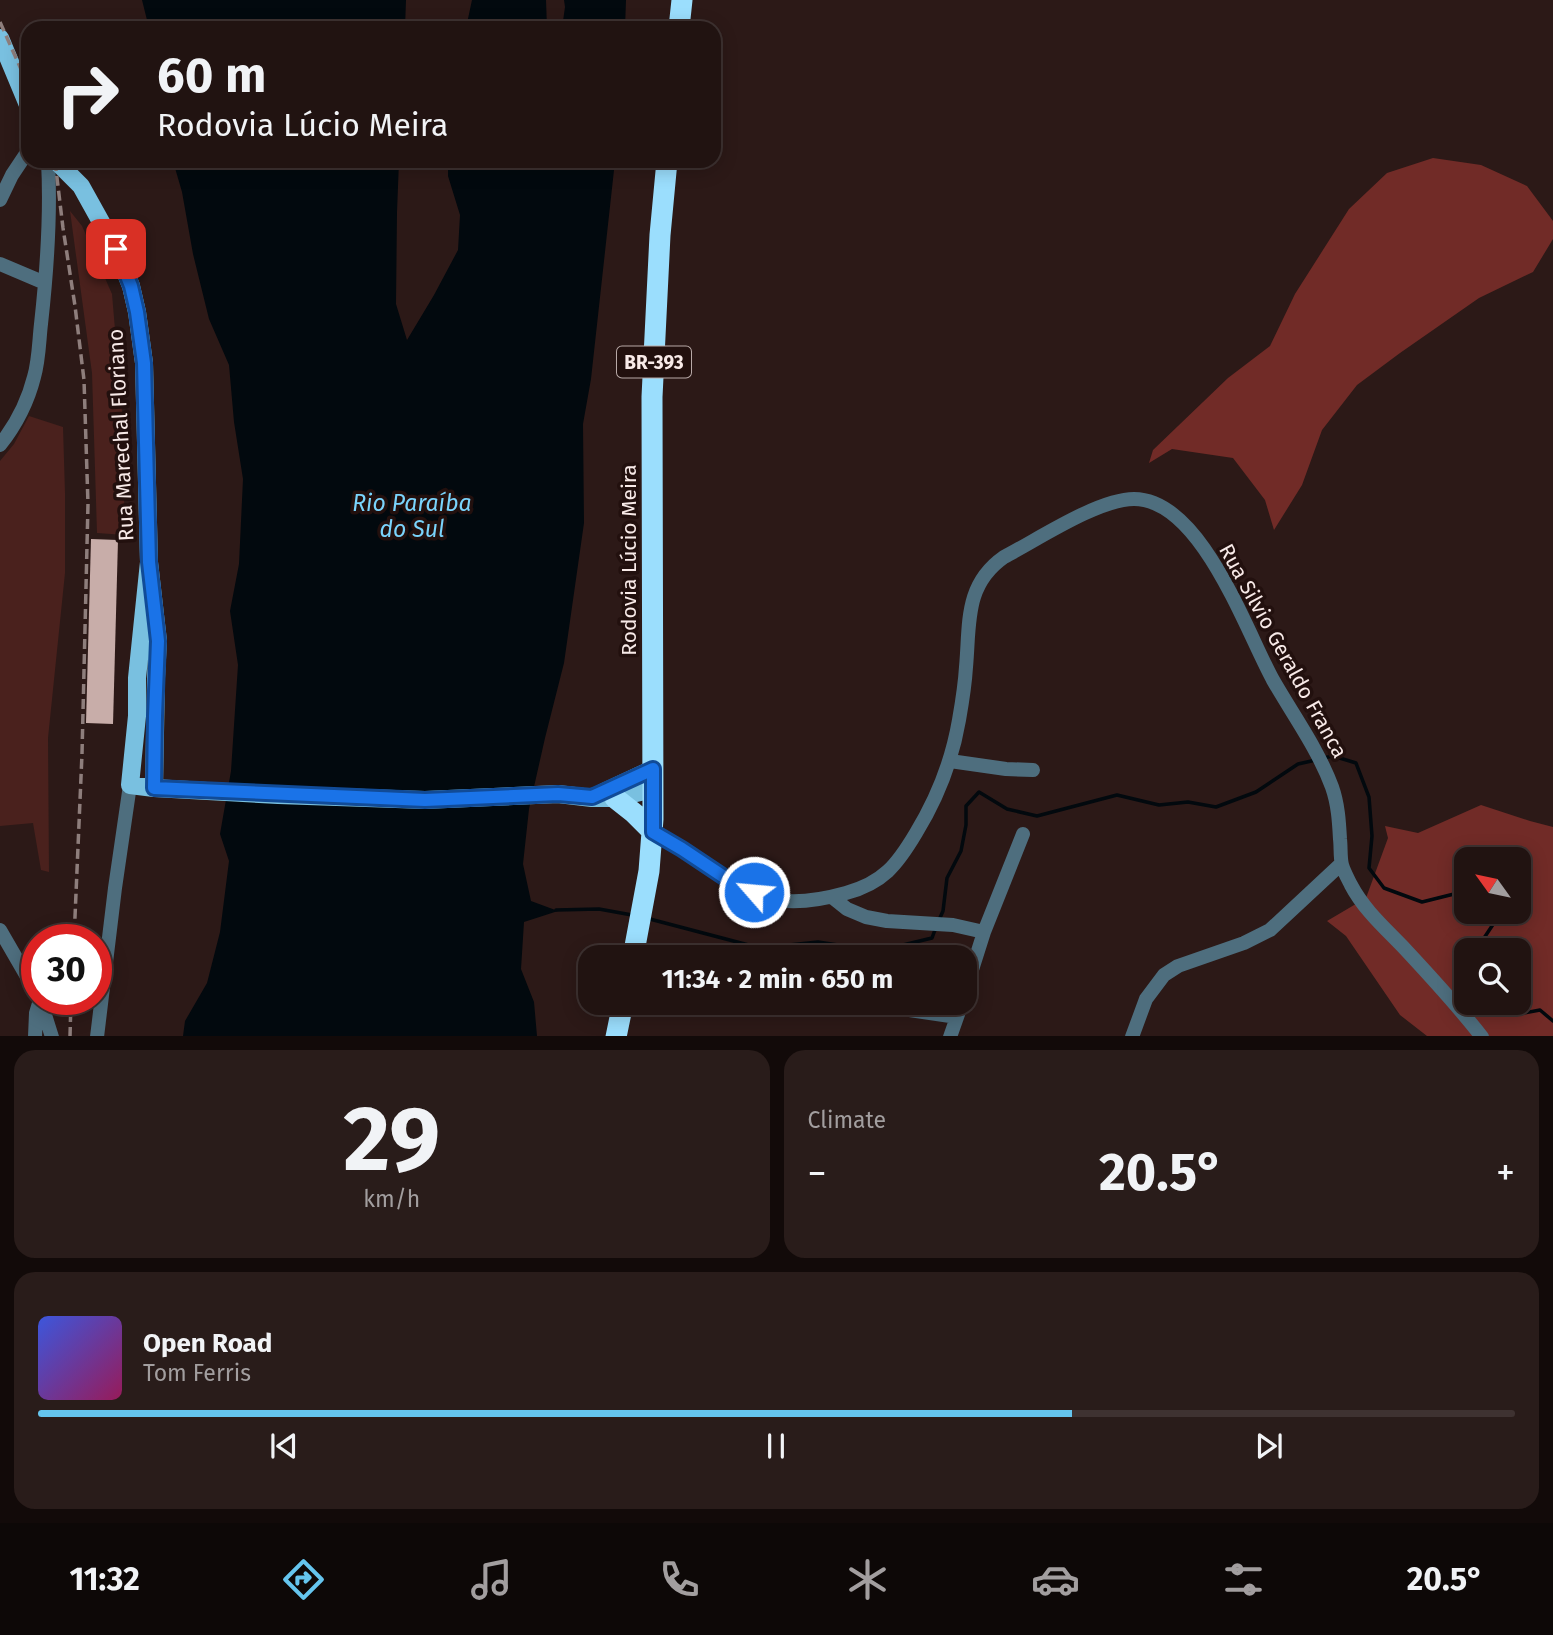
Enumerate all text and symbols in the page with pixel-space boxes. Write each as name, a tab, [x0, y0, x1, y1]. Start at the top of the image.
text: 60 m	[157, 46, 266, 105]
icon: right	[42, 49, 133, 140]
text: Rodovia Lúcio Meira	[157, 106, 449, 144]
pin	[86, 219, 146, 279]
icon: arrive	[97, 230, 135, 268]
street label: Rua Marechal Floriano	[102, 328, 140, 542]
road number: BR-393	[617, 346, 691, 378]
street label: Rodovia Lúcio Meira	[616, 464, 642, 656]
water label: Rio Paraíba do Sul	[352, 489, 472, 543]
street label: Rua Silvio Geraldo Franca	[1213, 539, 1353, 763]
north arrow	[1454, 847, 1531, 924]
map controls	[1454, 847, 1531, 1015]
position arrow	[717, 855, 791, 929]
speed limit sign: 30	[21, 924, 112, 1015]
button: search	[1454, 938, 1531, 1015]
text: 11:34 · 2 min · 650 m	[662, 964, 893, 995]
text: 29	[343, 1085, 440, 1194]
text: Climate	[808, 1106, 886, 1134]
text: 20.5°	[1099, 1141, 1224, 1204]
text: −	[808, 1150, 827, 1196]
text: +	[1496, 1150, 1515, 1196]
text: km/h	[363, 1185, 420, 1213]
text: Open Road	[143, 1328, 272, 1359]
text: Tom Ferris	[143, 1359, 251, 1387]
icon: previous	[265, 1427, 303, 1465]
icon: pause	[757, 1427, 795, 1465]
icon: next	[1250, 1427, 1288, 1465]
icon: directions	[279, 1555, 328, 1604]
icon: music	[467, 1555, 516, 1604]
icon: phone	[655, 1555, 704, 1604]
icon: climate	[843, 1555, 892, 1604]
icon: car	[1031, 1555, 1080, 1604]
icon: filters	[1219, 1555, 1268, 1604]
text: 11:32	[70, 1560, 140, 1598]
text: 20.5°	[1407, 1560, 1483, 1598]

